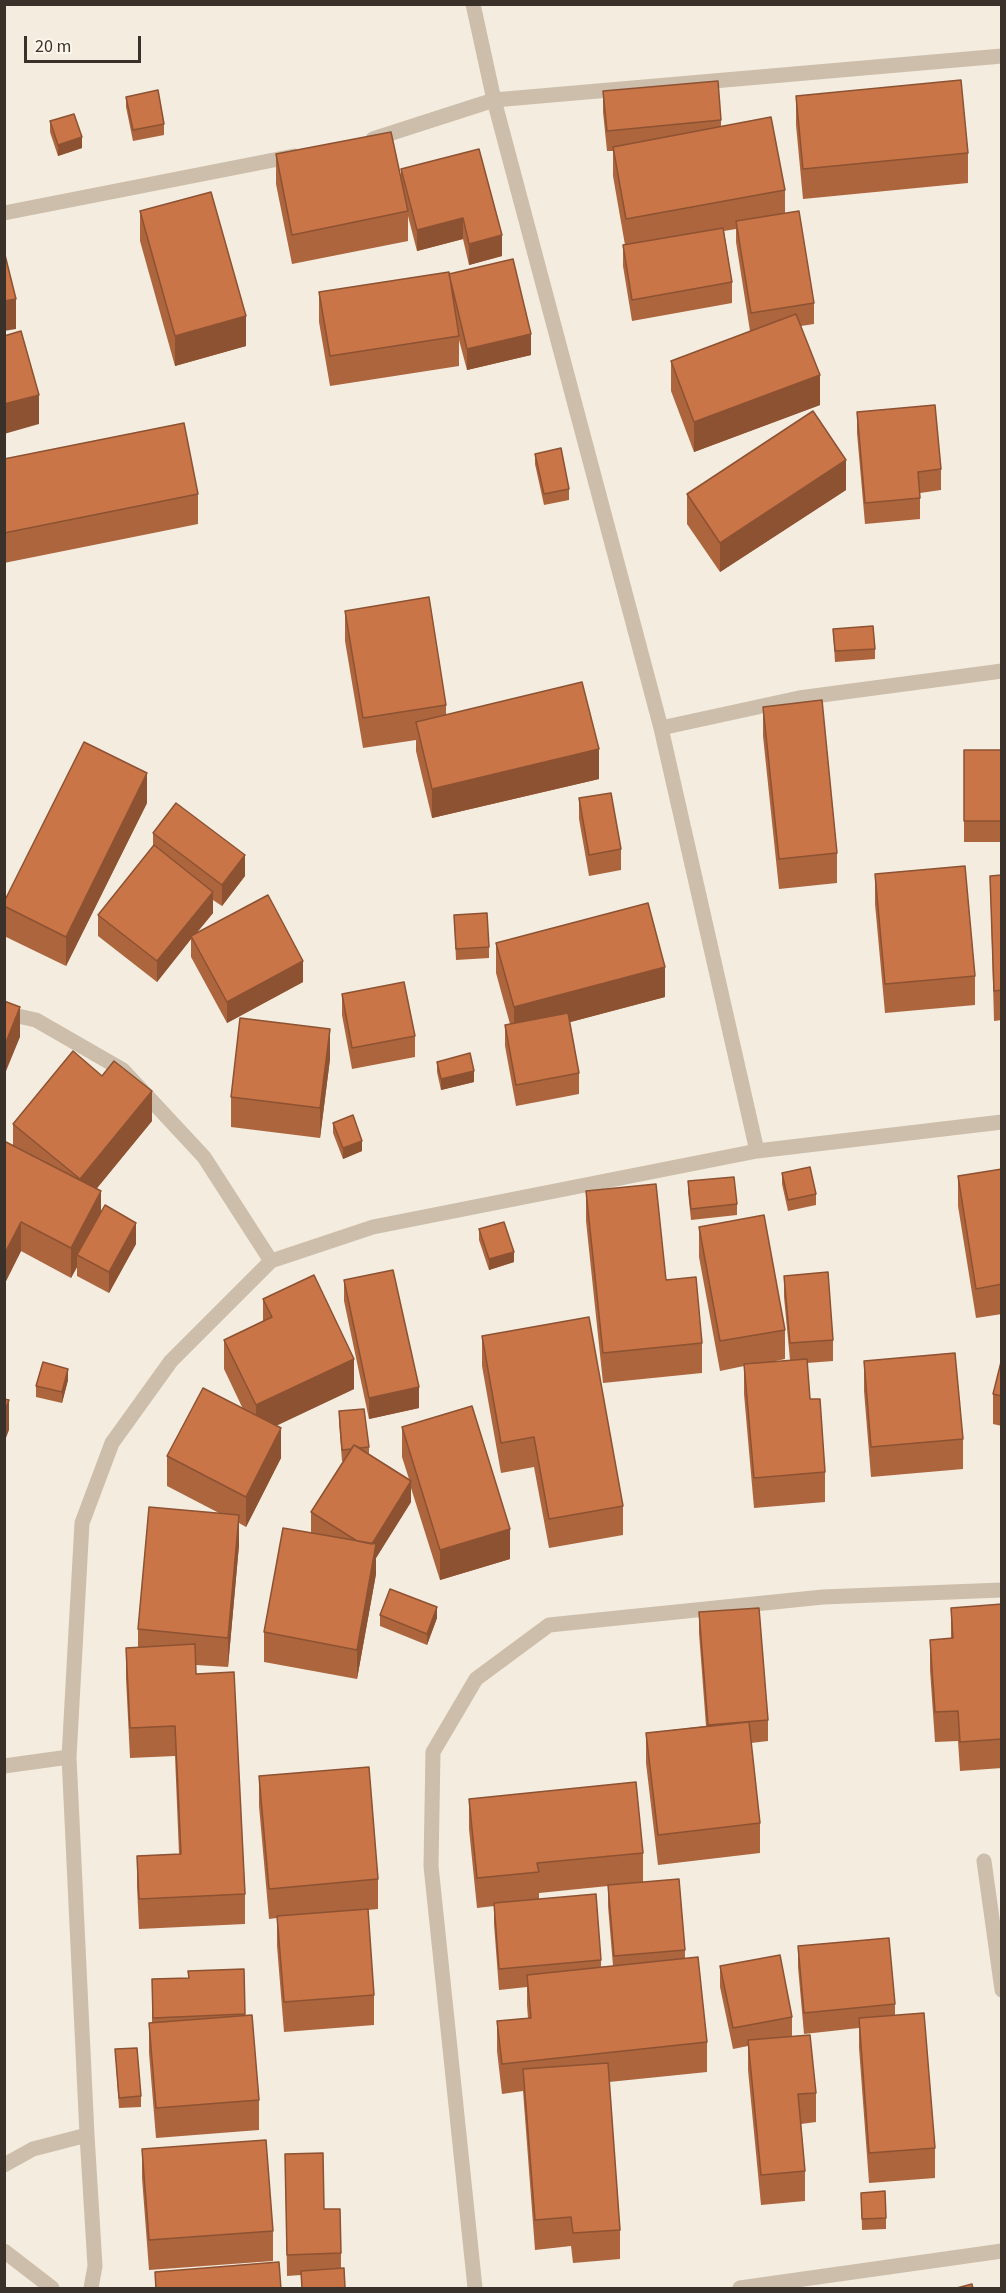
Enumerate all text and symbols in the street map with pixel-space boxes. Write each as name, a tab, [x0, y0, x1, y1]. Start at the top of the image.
scale bar	[27, 24, 144, 62]
text: 20 m	[35, 34, 71, 59]

